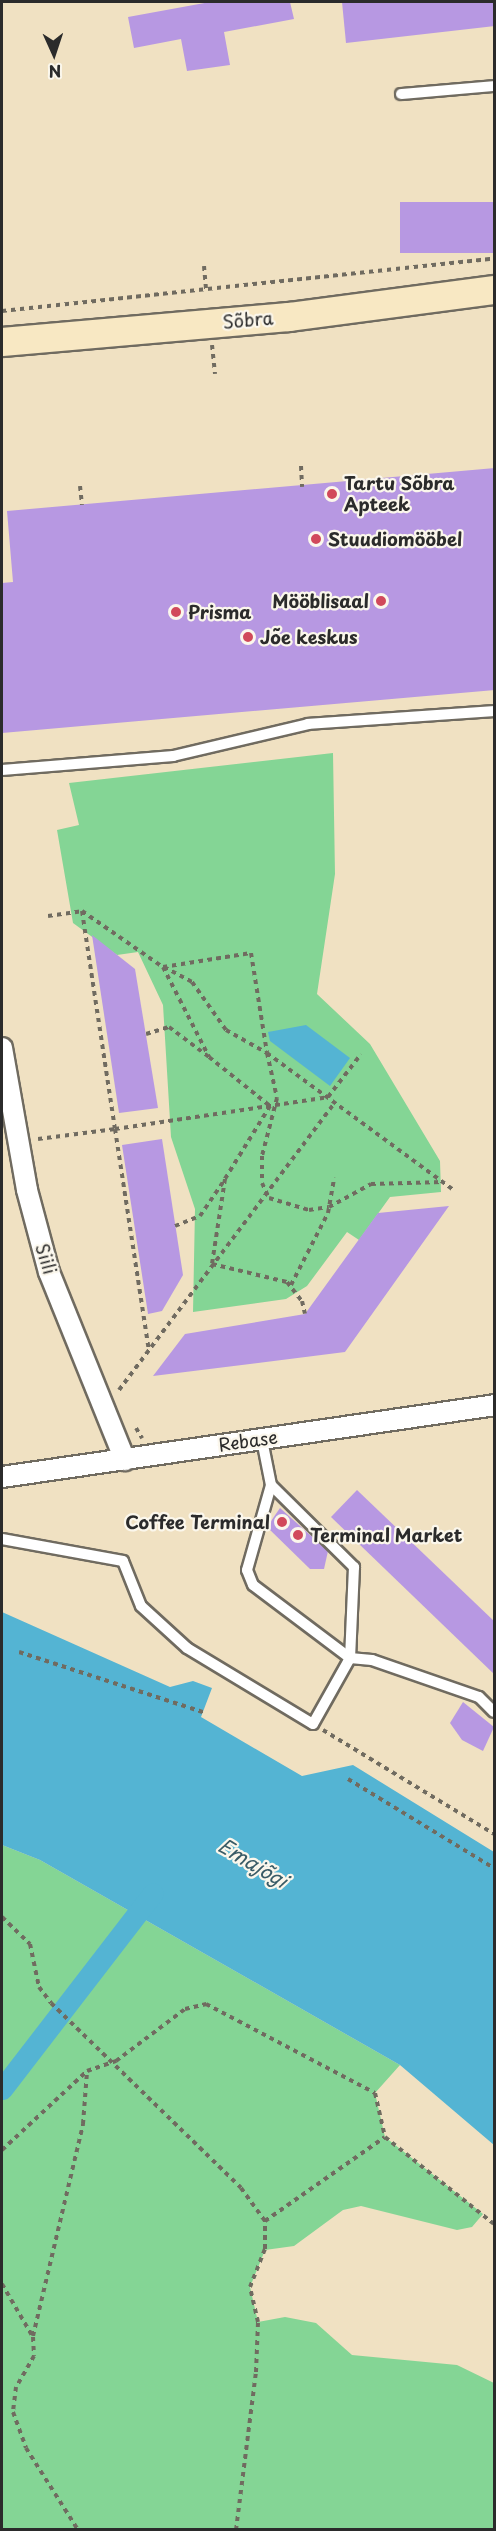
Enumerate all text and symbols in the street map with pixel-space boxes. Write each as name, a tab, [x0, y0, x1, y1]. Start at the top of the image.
north arrow	[24, 24, 84, 84]
text: N	[48, 60, 62, 84]
street label: Sõbra	[222, 307, 274, 333]
place label: Tartu Sõbra Apteek	[344, 473, 455, 516]
marker: Tartu Sõbra Apteek	[325, 487, 339, 501]
place label: Stuudiomööbel	[328, 528, 462, 550]
marker: Stuudiomööbel	[309, 532, 323, 546]
place label: Mööblisaal	[272, 590, 369, 612]
marker: Mööblisaal	[374, 594, 388, 608]
place label: Prisma	[188, 601, 252, 623]
marker: Prisma	[169, 605, 183, 619]
place label: Jõe keskus	[260, 626, 358, 648]
marker: Jõe keskus	[241, 630, 255, 644]
street label: Siili	[31, 1241, 61, 1277]
street label: Rebase	[217, 1426, 279, 1456]
place label: Coffee Terminal	[124, 1511, 270, 1533]
marker: Coffee Terminal	[275, 1515, 289, 1529]
place label: Terminal Market	[310, 1524, 463, 1546]
marker: Terminal Market	[291, 1528, 305, 1542]
water label: Emajõgi	[214, 1833, 292, 1893]

